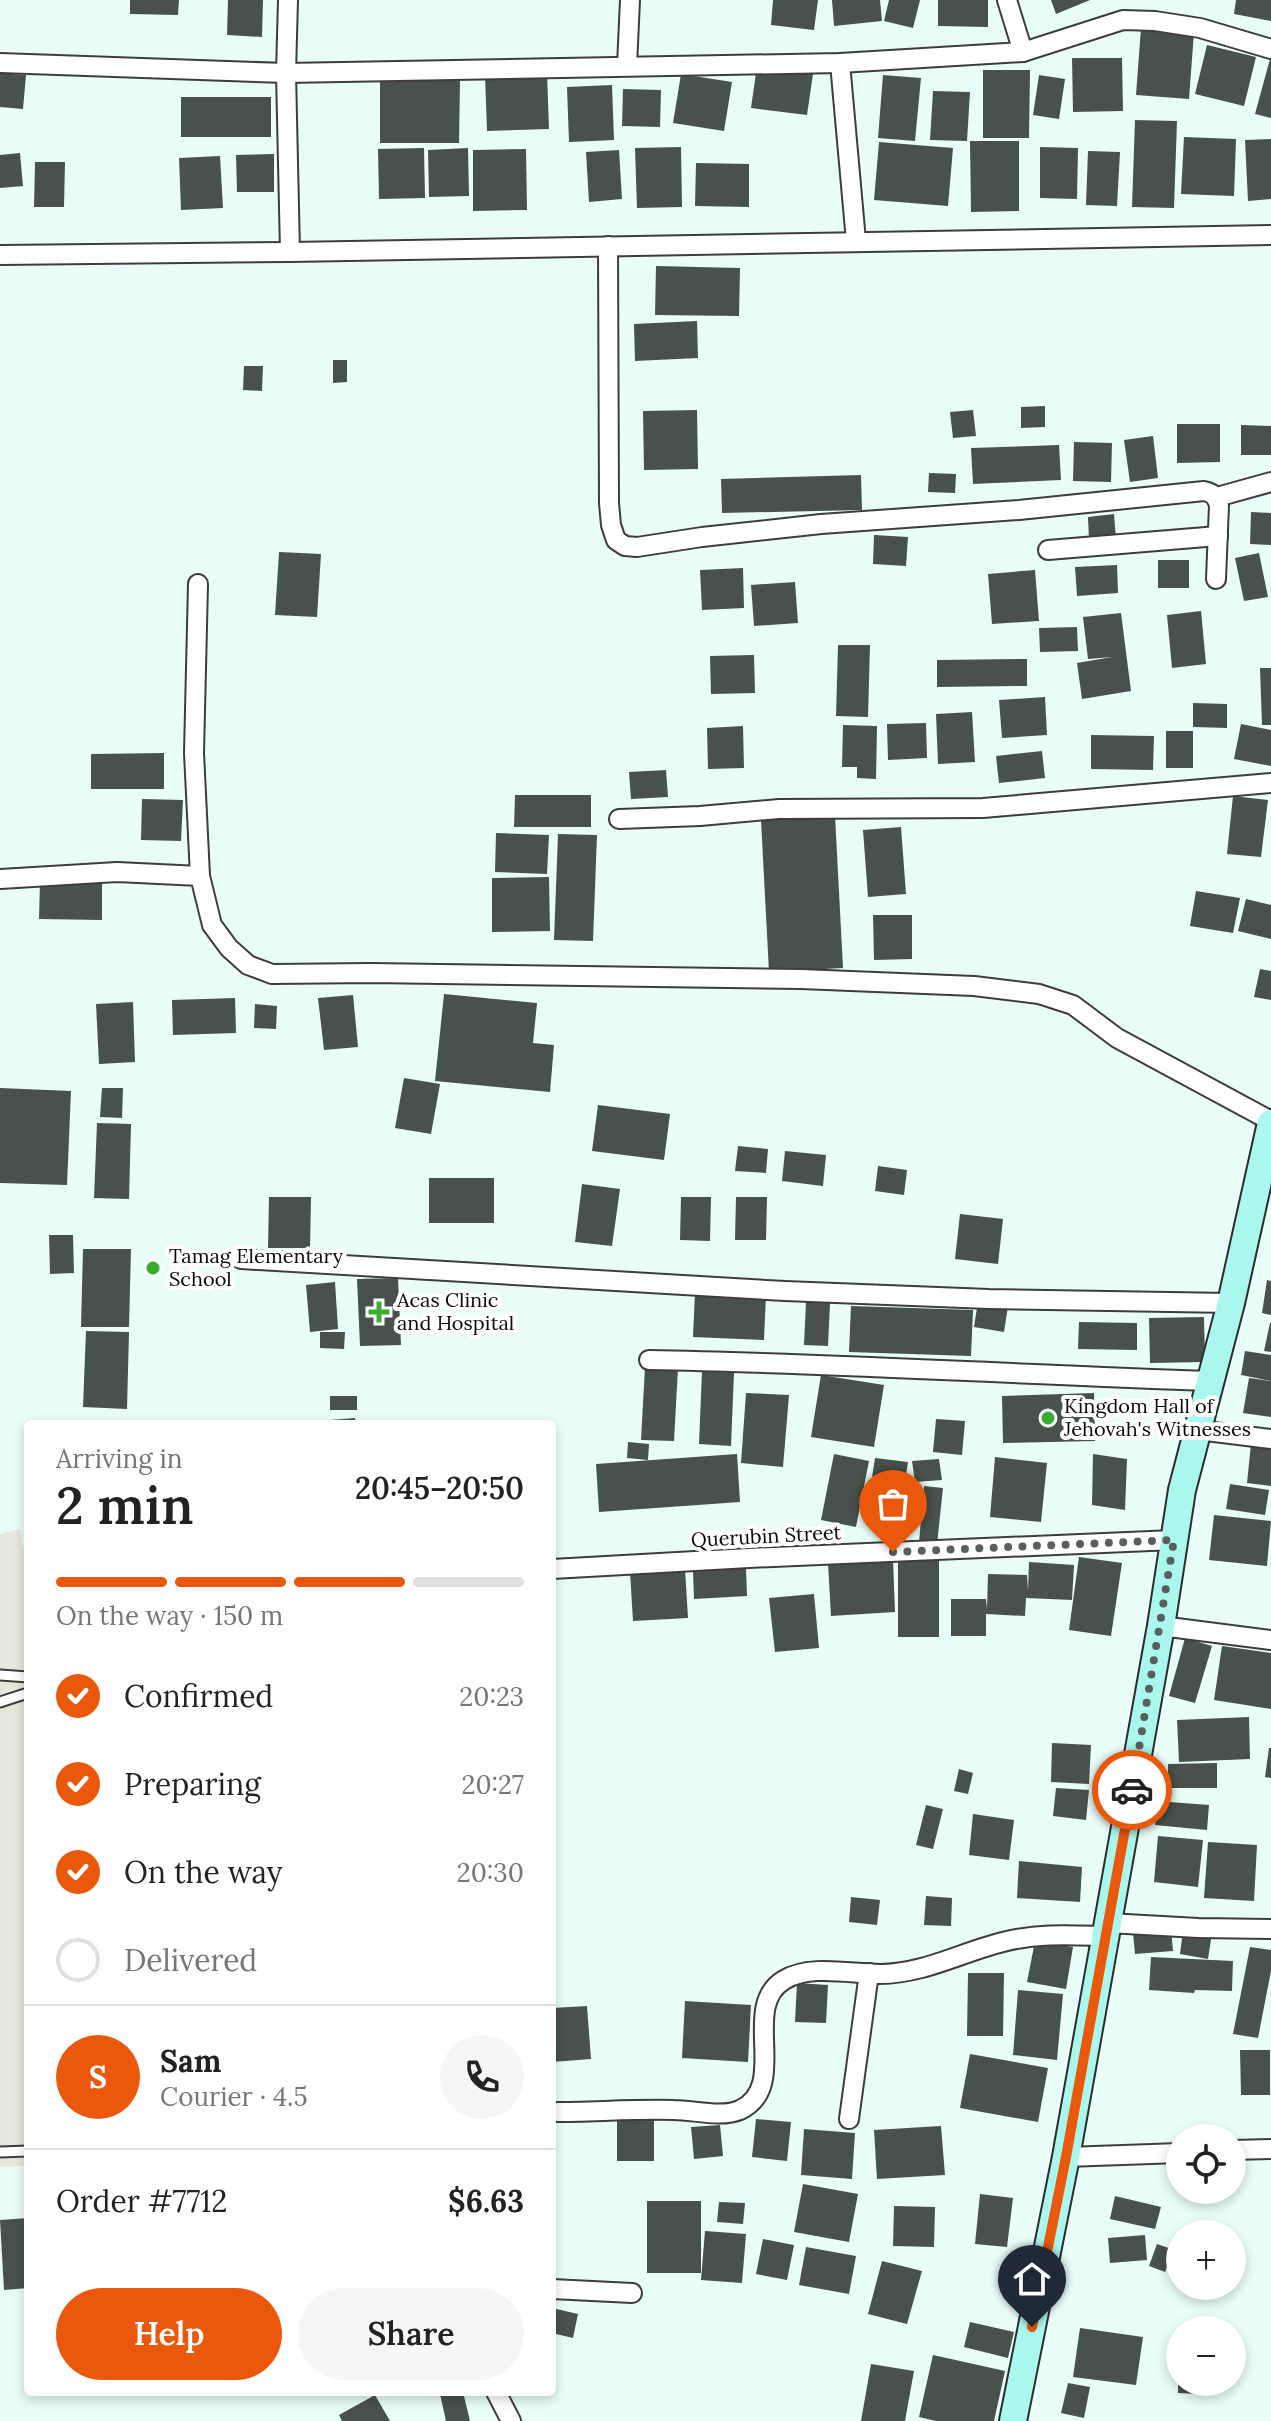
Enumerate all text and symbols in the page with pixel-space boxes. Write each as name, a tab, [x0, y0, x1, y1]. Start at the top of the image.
place label: Tamag Elementary School	[169, 1243, 344, 1291]
marker: Tamag Elementary School	[144, 1259, 162, 1277]
place label: Acas Clinic and Hospital	[396, 1287, 514, 1335]
marker: Acas Clinic and Hospital	[368, 1301, 390, 1323]
place label: Kingdom Hall of Jehovah's Witnesses	[1063, 1393, 1251, 1441]
marker: Kingdom Hall of Jehovah's Witnesses	[1039, 1409, 1057, 1427]
text: Arriving in	[56, 1442, 183, 1475]
text: 20:45–20:50	[355, 1469, 524, 1507]
pin	[859, 1470, 927, 1552]
text: 2 min	[56, 1472, 194, 1538]
icon: bag	[871, 1482, 915, 1526]
street label: Querubin Street	[690, 1519, 842, 1552]
text: On the way · 150 m	[56, 1599, 283, 1632]
icon: check	[56, 1674, 100, 1718]
text: Confirmed	[124, 1677, 273, 1715]
text: 20:23	[459, 1680, 524, 1713]
courier	[1092, 1750, 1172, 1830]
icon: check	[56, 1762, 100, 1806]
text: Preparing	[124, 1765, 261, 1803]
text: 20:27	[461, 1768, 524, 1801]
icon: car	[1110, 1768, 1154, 1812]
icon: check	[56, 1850, 100, 1894]
text: On the way	[124, 1853, 282, 1891]
text: 20:30	[457, 1856, 524, 1889]
text: Delivered	[124, 1941, 257, 1979]
button: phone	[440, 2035, 524, 2119]
text: Sam	[160, 2042, 221, 2080]
text: S	[89, 2058, 107, 2096]
text: Courier · 4.5	[160, 2080, 308, 2113]
map controls	[1166, 2124, 1246, 2396]
button: locate	[1166, 2124, 1246, 2204]
text: Order #7712	[56, 2182, 227, 2220]
text: $6.63	[448, 2182, 524, 2220]
button: +	[1166, 2220, 1246, 2300]
pin	[998, 2245, 1066, 2327]
icon: home	[1010, 2257, 1054, 2301]
button: Help	[56, 2288, 282, 2380]
button: Share	[298, 2288, 524, 2380]
button: −	[1166, 2316, 1246, 2396]

